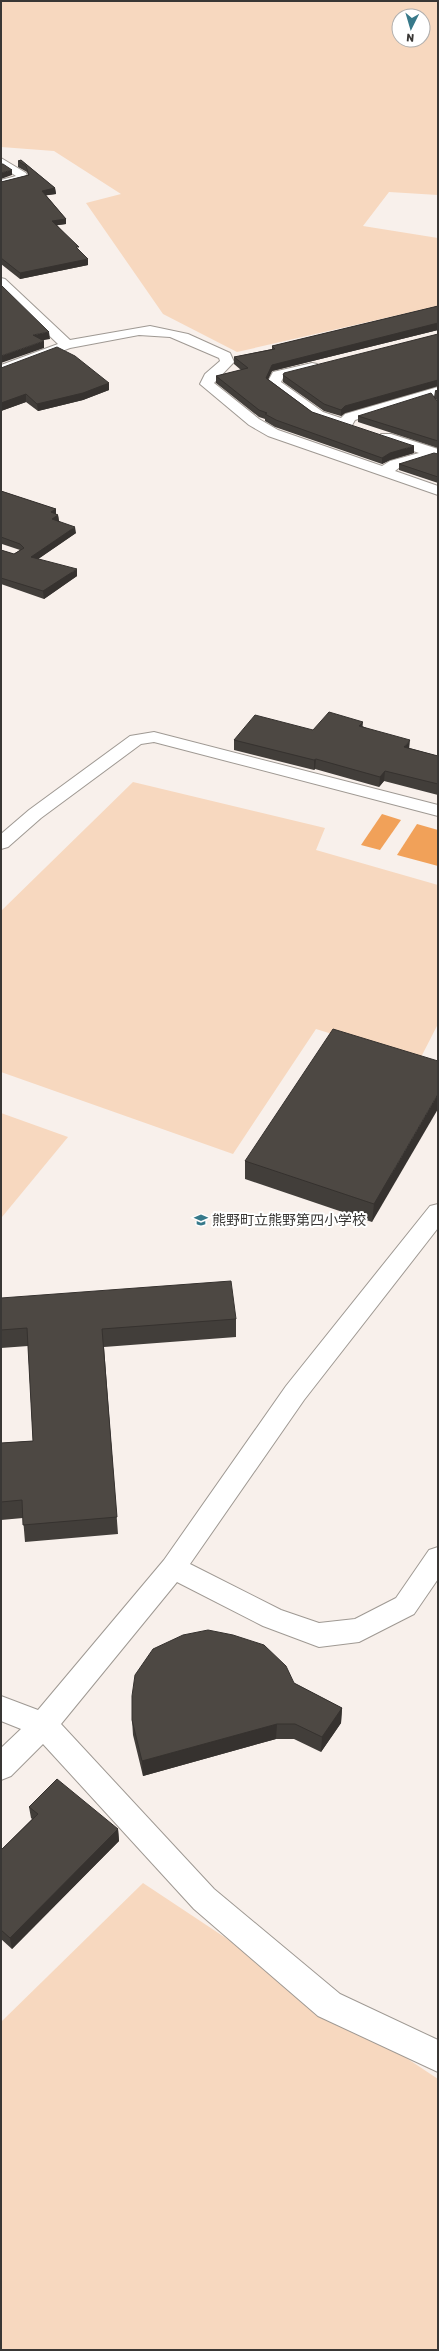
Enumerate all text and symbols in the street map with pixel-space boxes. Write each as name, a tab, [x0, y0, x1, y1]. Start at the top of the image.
north arrow	[391, 8, 431, 48]
text: N	[406, 31, 415, 44]
school or university icon: 熊野町立熊野第四小学校	[193, 1212, 209, 1228]
place label: 熊野町立熊野第四小学校	[212, 1212, 366, 1229]

